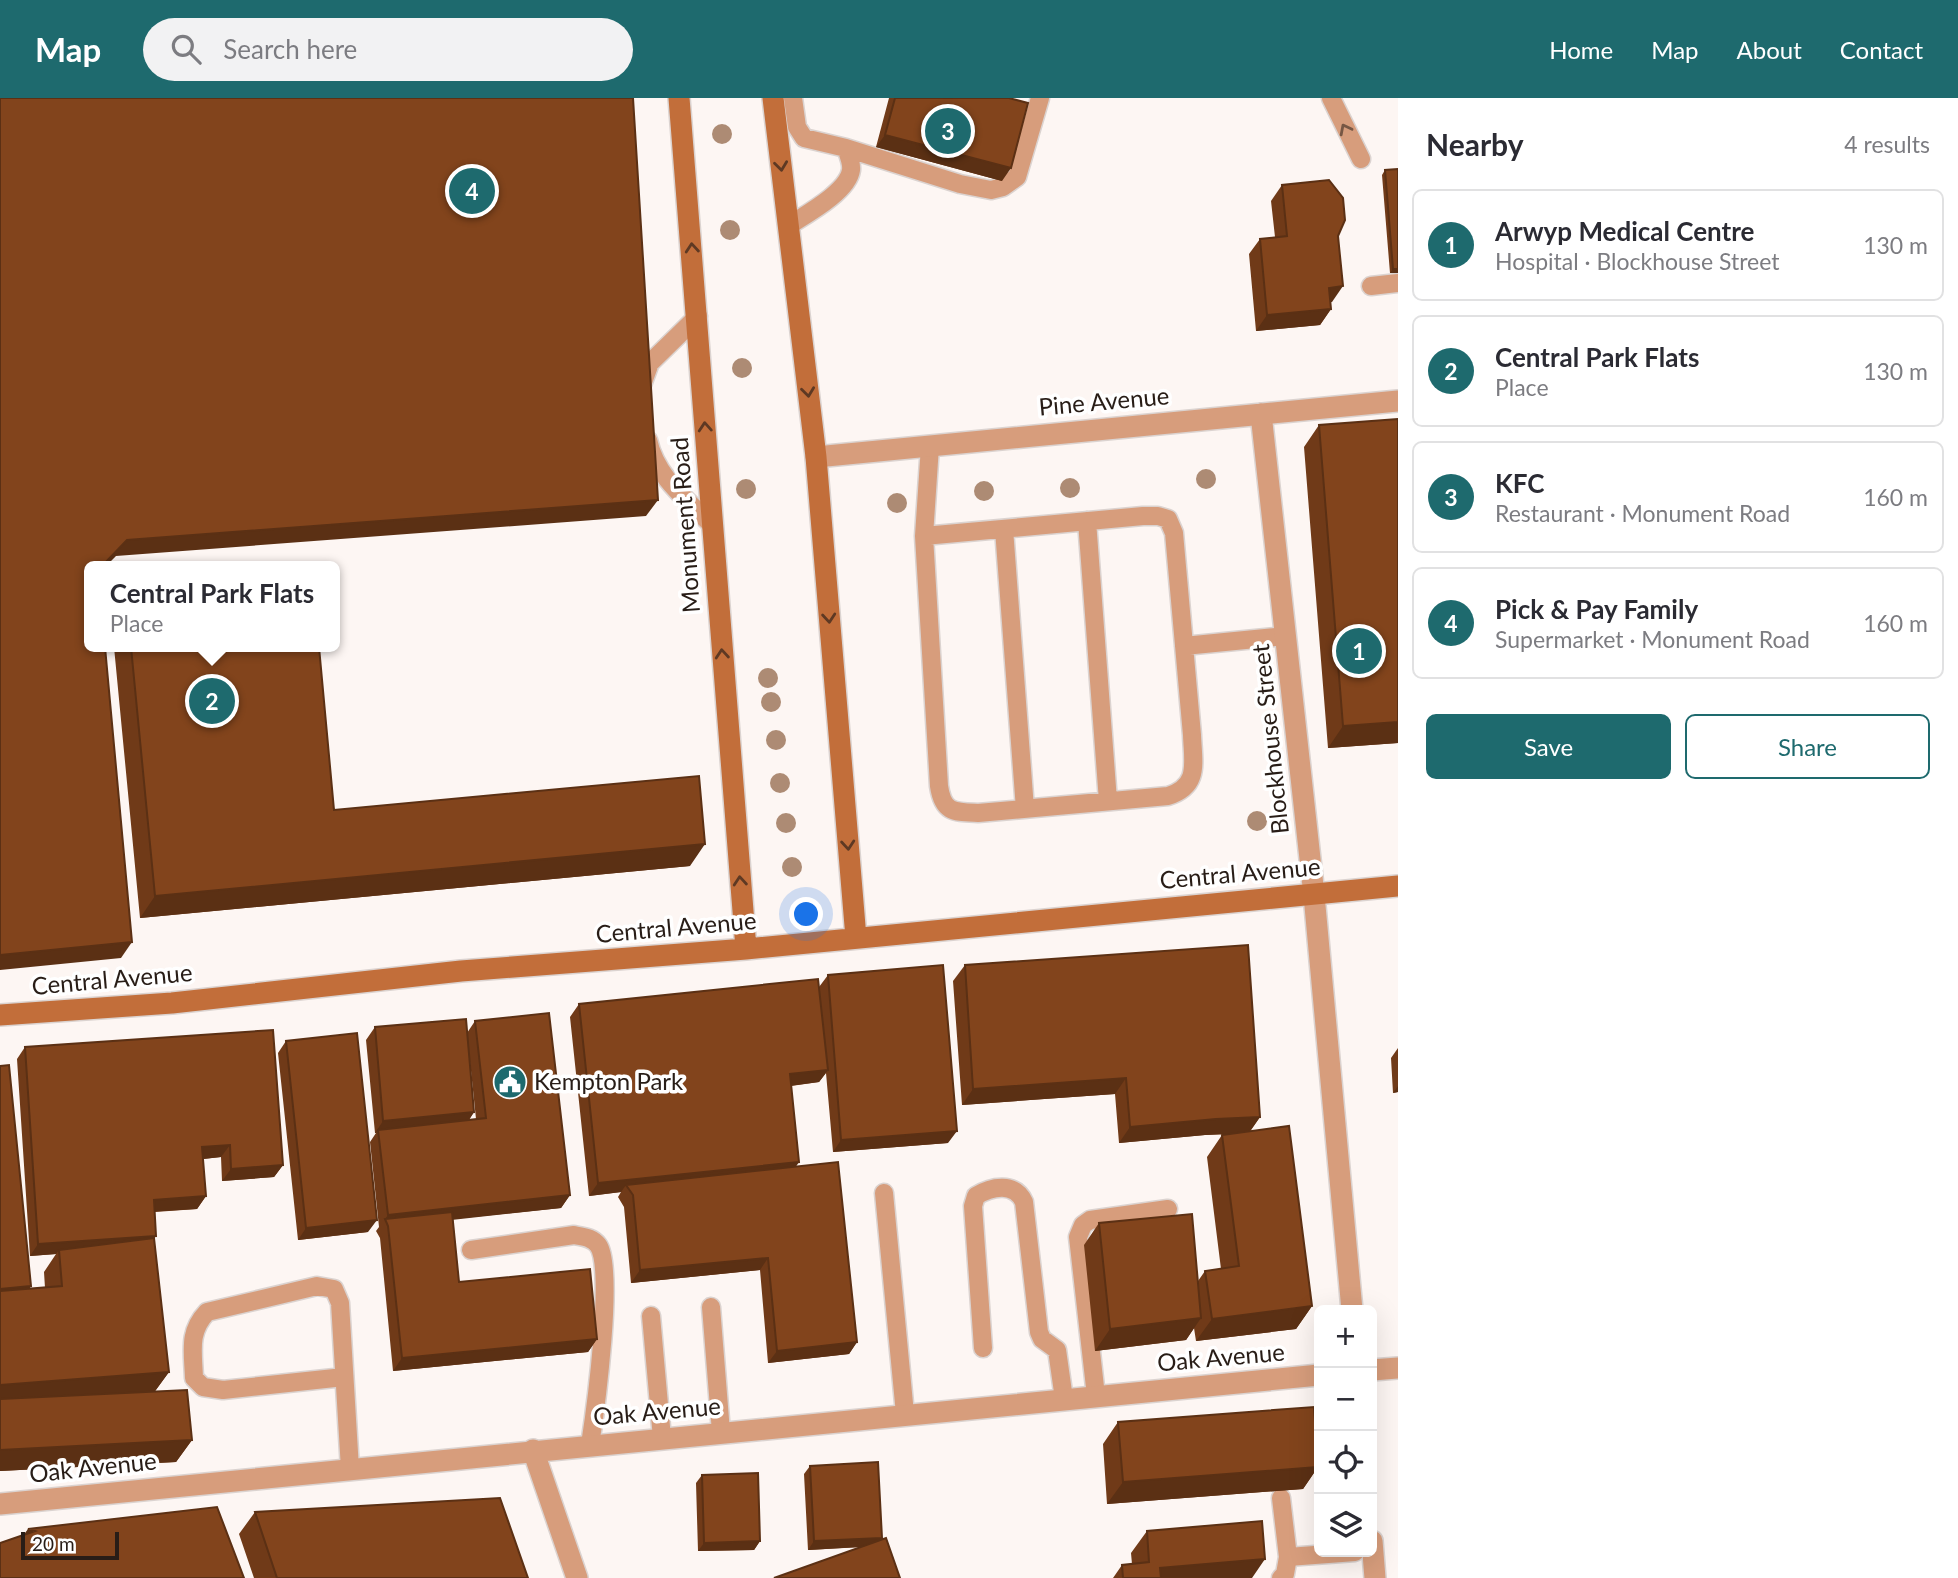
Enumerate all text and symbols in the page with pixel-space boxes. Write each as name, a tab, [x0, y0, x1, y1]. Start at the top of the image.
search box	[143, 18, 633, 81]
text: Map	[35, 29, 101, 69]
icon: search	[167, 30, 205, 68]
text: Search here	[223, 33, 357, 65]
text: Home	[1549, 35, 1613, 64]
text: Map	[1651, 35, 1699, 64]
text: About	[1737, 35, 1802, 64]
text: Contact	[1840, 35, 1923, 64]
pin: 3	[925, 105, 971, 157]
one-way arrow	[1340, 124, 1354, 136]
text: Nearby	[1426, 126, 1524, 162]
text: 4 results	[1844, 130, 1930, 158]
one-way arrow	[774, 160, 789, 172]
pin: 4	[449, 165, 495, 217]
text: Arwyp Medical Centre	[1495, 215, 1754, 247]
text: 1	[1444, 231, 1458, 259]
text: 130 m	[1863, 231, 1928, 259]
one-way arrow	[685, 242, 700, 253]
text: Hospital · Blockhouse Street	[1495, 247, 1780, 275]
text: Central Park Flats	[1495, 341, 1699, 373]
text: 2	[1444, 357, 1458, 385]
text: 130 m	[1863, 357, 1928, 385]
text: Place	[1495, 373, 1549, 401]
street label: Pine Avenue	[1037, 380, 1170, 421]
one-way arrow	[800, 386, 815, 398]
one-way arrow	[698, 421, 713, 432]
street label: Monument Road	[664, 436, 705, 614]
text: KFC	[1495, 467, 1545, 499]
text: 3	[1444, 483, 1458, 511]
text: 160 m	[1863, 483, 1928, 511]
text: Restaurant · Monument Road	[1495, 499, 1790, 527]
popup	[84, 561, 340, 652]
text: Central Park Flats	[110, 577, 314, 609]
text: Pick & Pay Family	[1495, 593, 1698, 625]
text: Place	[110, 609, 163, 637]
text: 4	[1444, 609, 1458, 637]
text: 160 m	[1863, 609, 1928, 637]
one-way arrow	[821, 613, 836, 624]
pin: 1	[1336, 625, 1382, 677]
text: Supermarket · Monument Road	[1495, 625, 1810, 653]
street label: Blockhouse Street	[1245, 642, 1294, 836]
one-way arrow	[715, 648, 730, 659]
pin: 2	[189, 675, 235, 727]
button: Save	[1426, 714, 1671, 779]
button: Share	[1685, 714, 1930, 779]
one-way arrow	[840, 840, 855, 851]
street label: Central Avenue	[1158, 851, 1321, 894]
one-way arrow	[733, 875, 748, 886]
your location	[789, 897, 823, 931]
street label: Central Avenue	[594, 905, 757, 948]
street label: Central Avenue	[30, 957, 193, 1000]
public building icon: Kempton Park	[491, 1063, 529, 1101]
place label: Kempton Park	[534, 1066, 684, 1095]
map controls	[1314, 1305, 1377, 1557]
button: +	[1314, 1305, 1377, 1368]
street label: Oak Avenue	[1156, 1336, 1286, 1377]
button: −	[1314, 1368, 1377, 1431]
street label: Oak Avenue	[592, 1390, 722, 1431]
button: locate	[1314, 1431, 1377, 1494]
street label: Oak Avenue	[28, 1445, 158, 1488]
button: layers	[1314, 1494, 1377, 1557]
scale bar	[21, 1529, 119, 1561]
text: 20 m	[32, 1532, 75, 1555]

